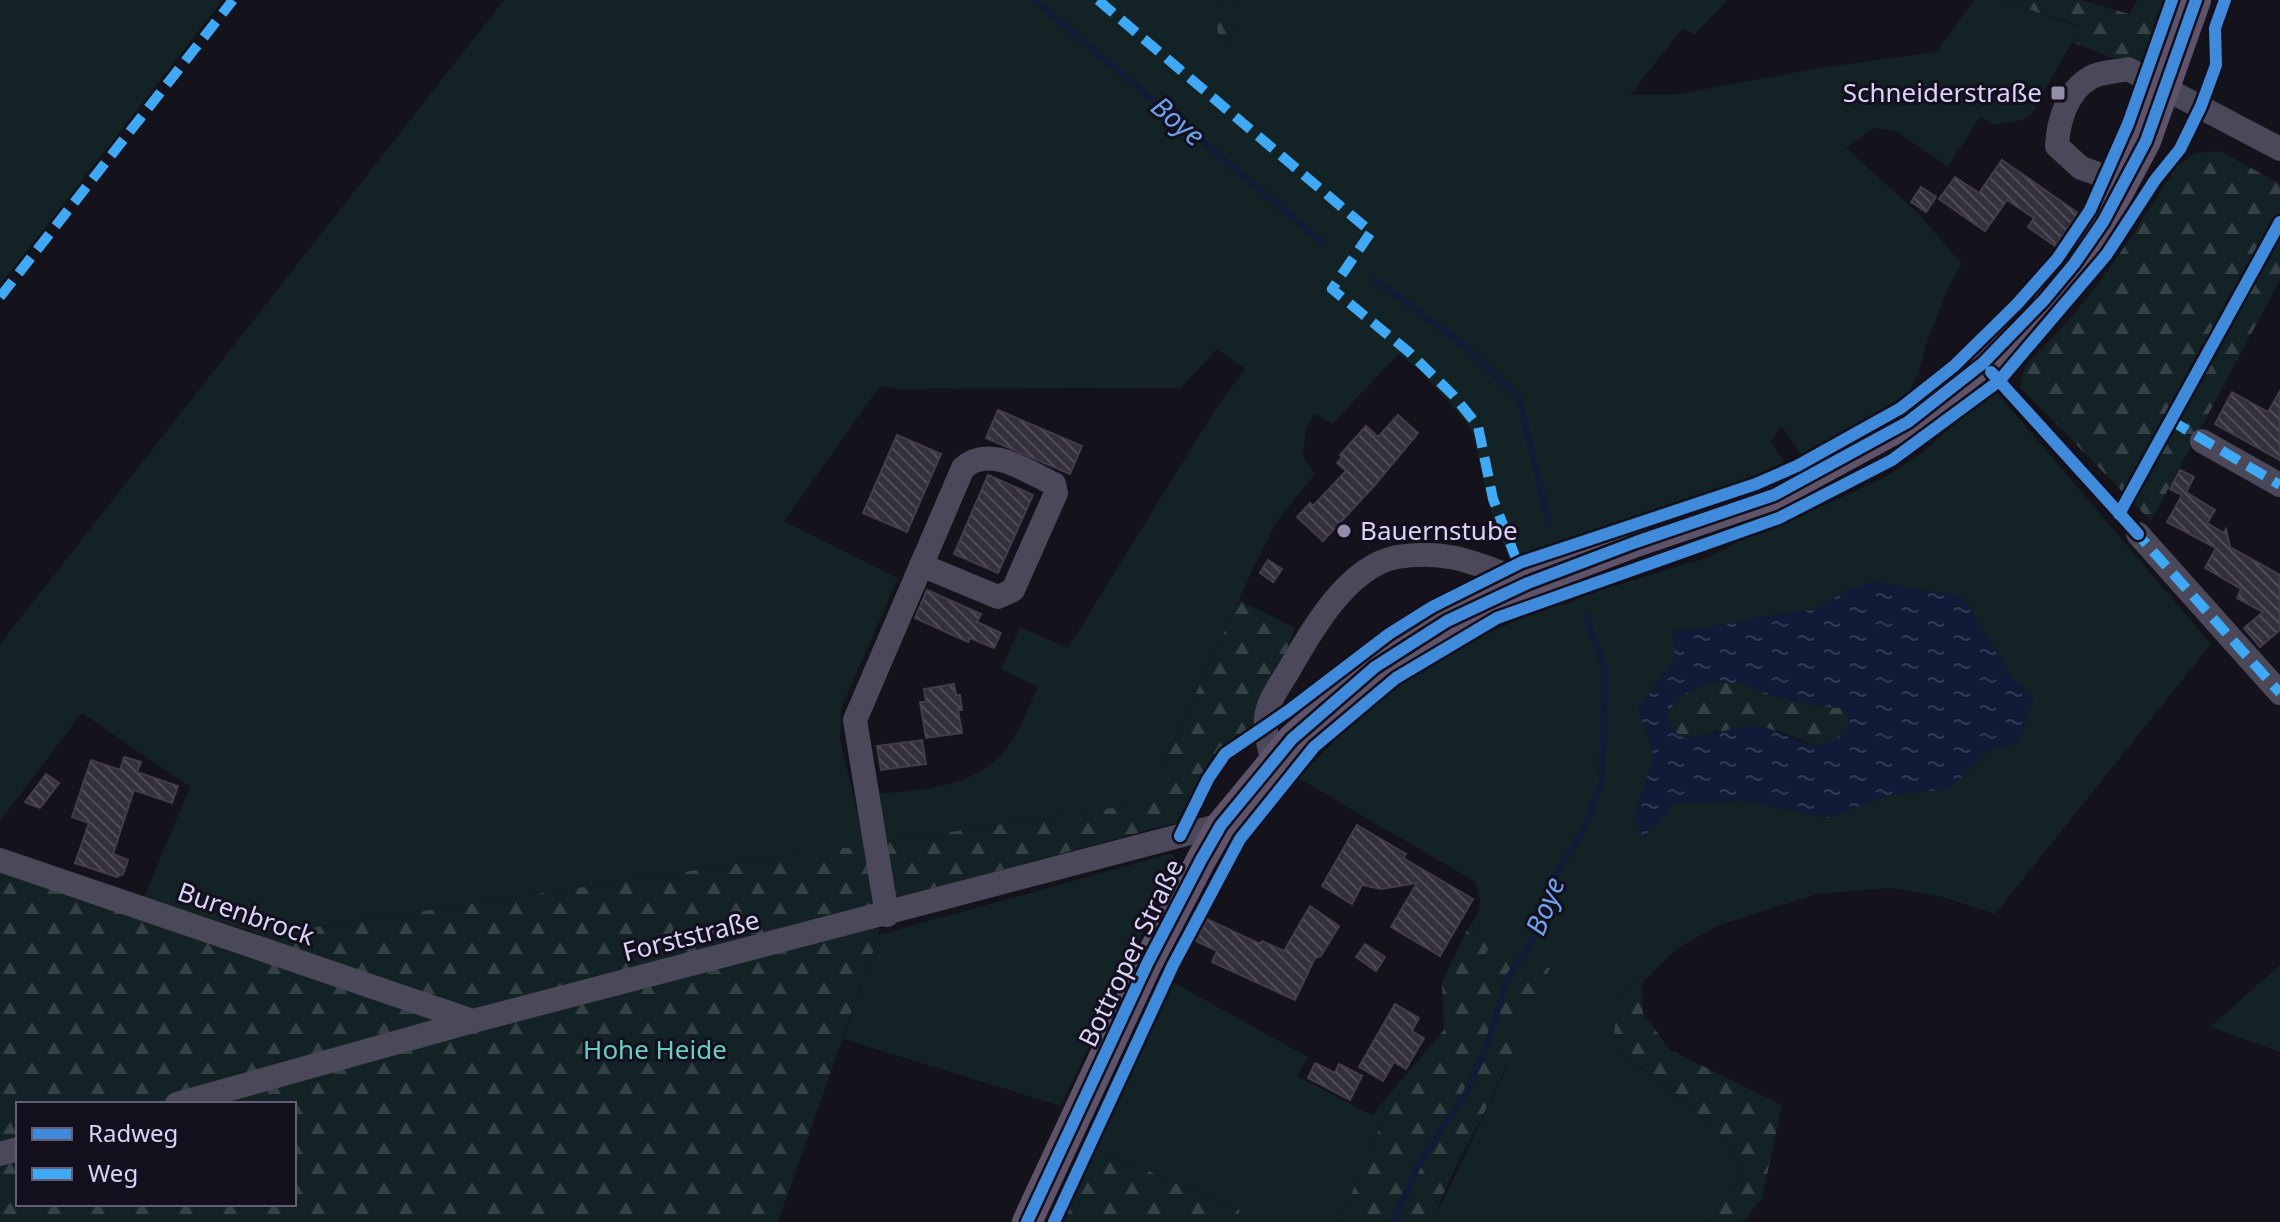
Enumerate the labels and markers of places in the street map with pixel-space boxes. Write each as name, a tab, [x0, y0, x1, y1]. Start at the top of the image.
place label: Schneiderstraße	[1843, 74, 2042, 110]
marker: Schneiderstraße	[2049, 84, 2067, 102]
place label: Bauernstube	[1360, 512, 1518, 548]
marker: Bauernstube	[1335, 522, 1353, 540]

